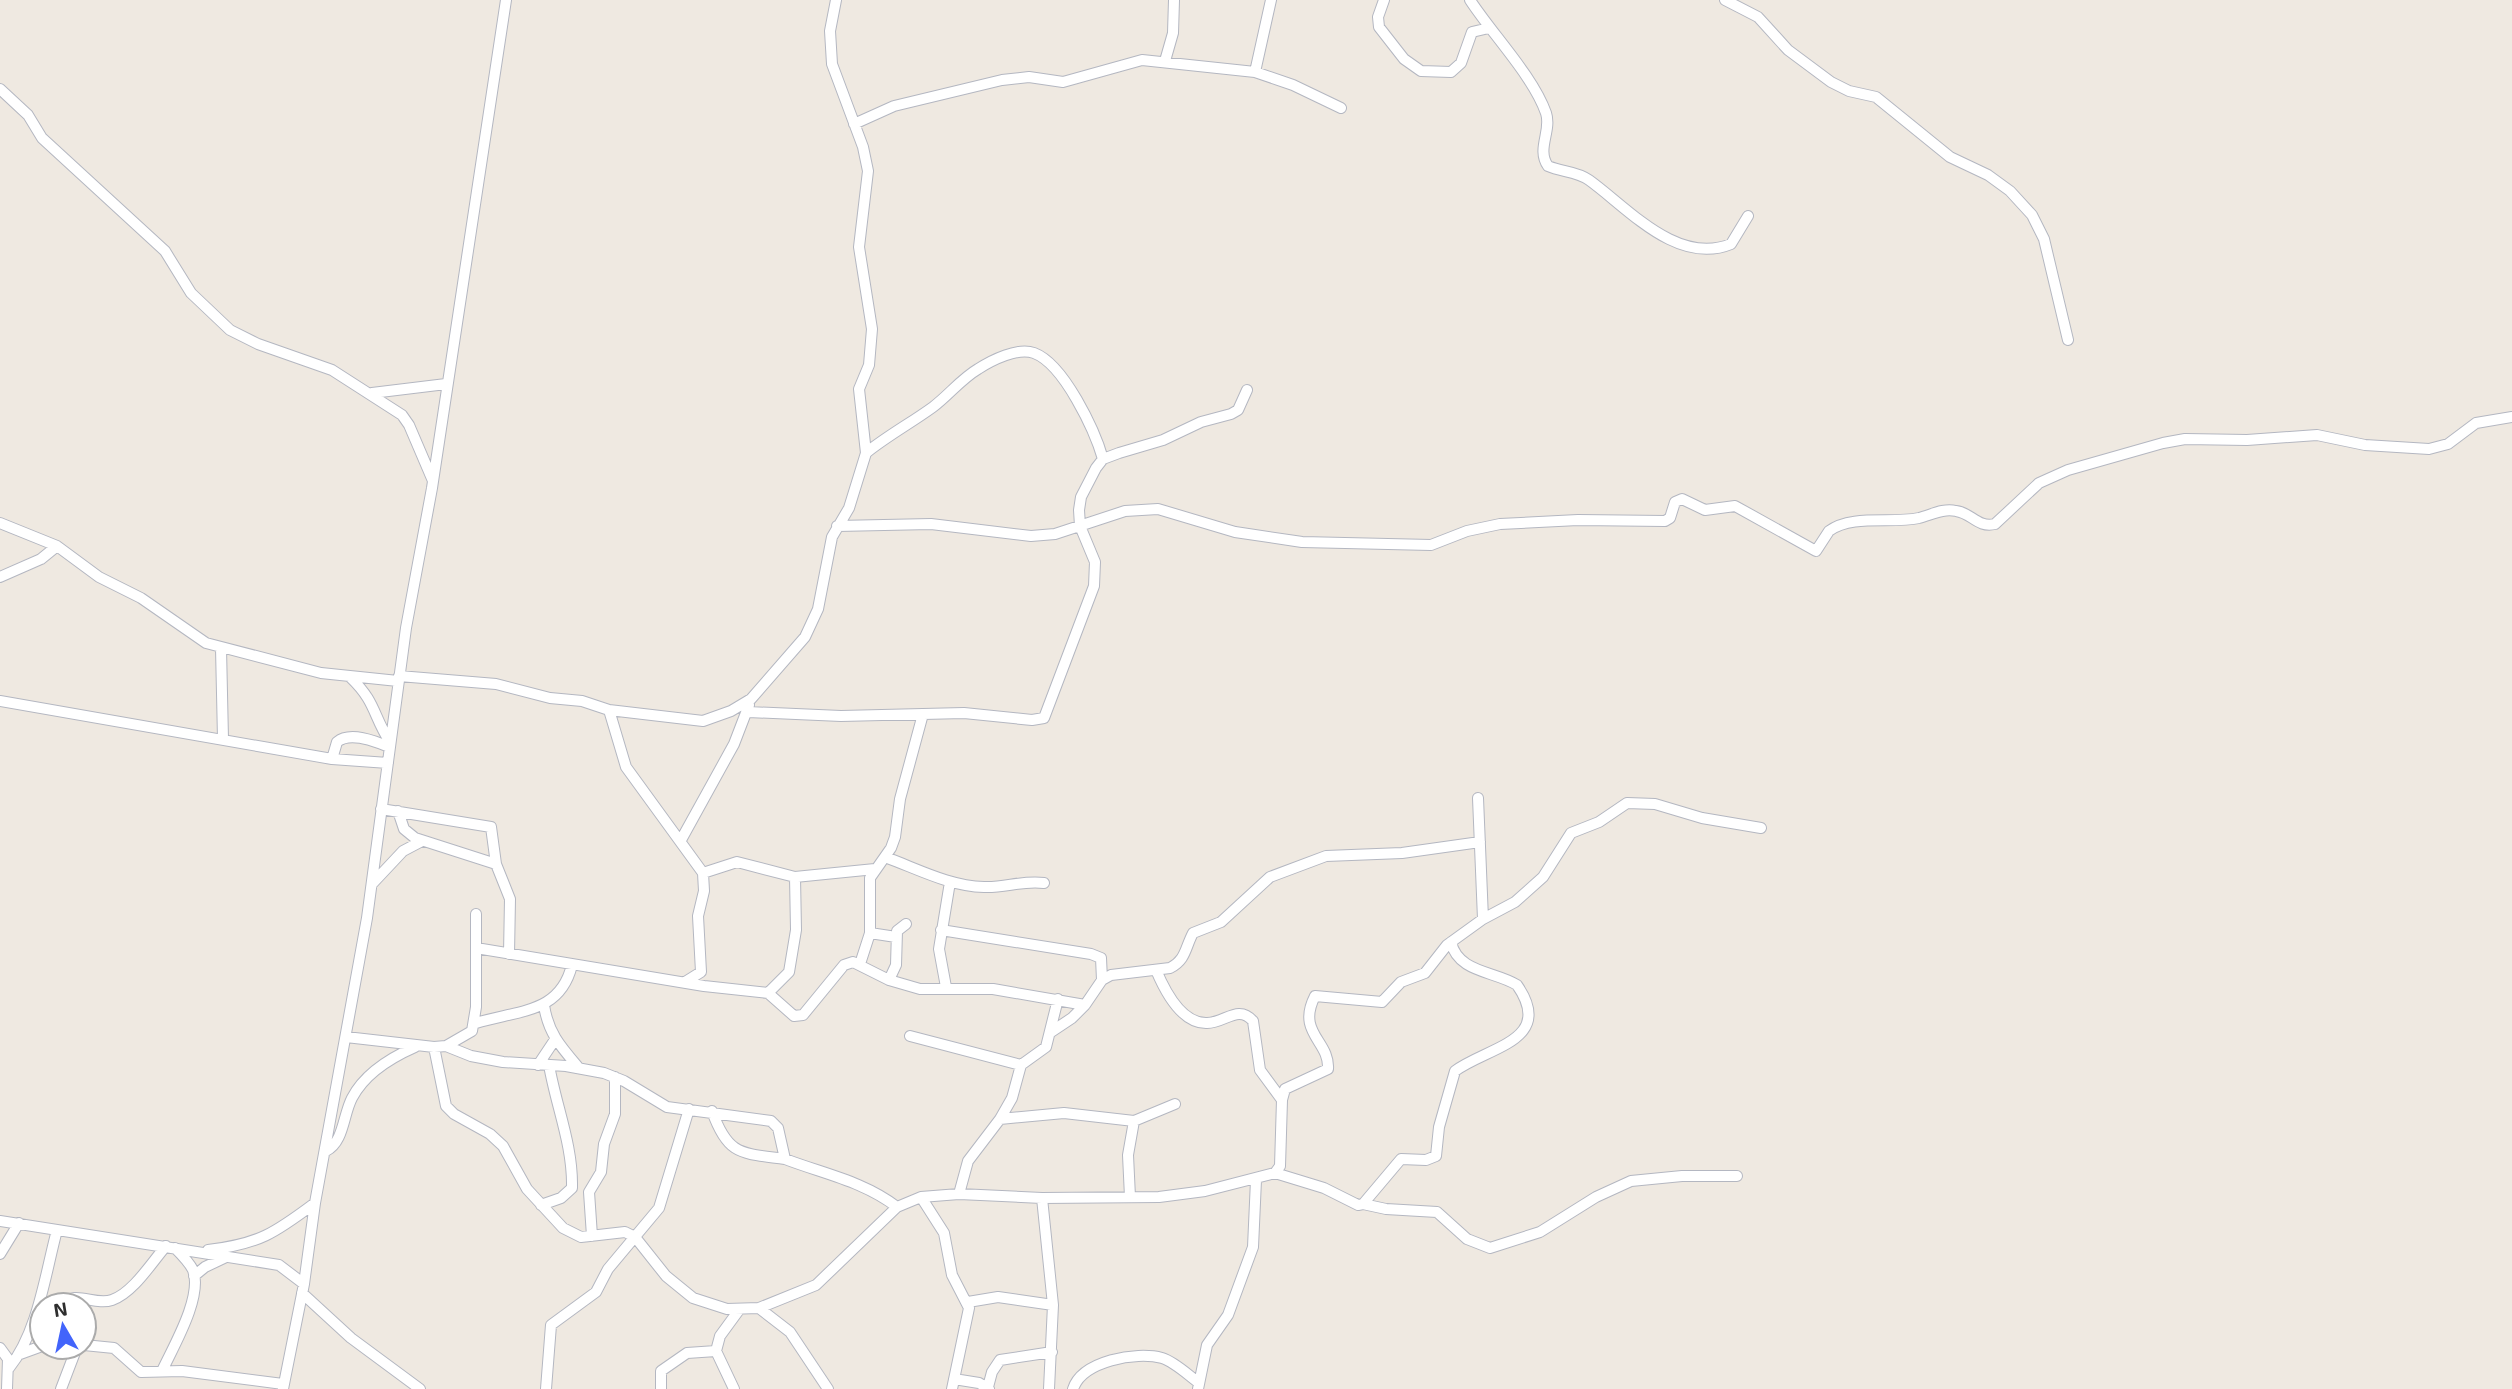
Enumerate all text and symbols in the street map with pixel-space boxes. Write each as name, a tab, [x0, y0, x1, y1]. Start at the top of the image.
north arrow	[28, 1291, 98, 1361]
text: N	[52, 1296, 69, 1321]

